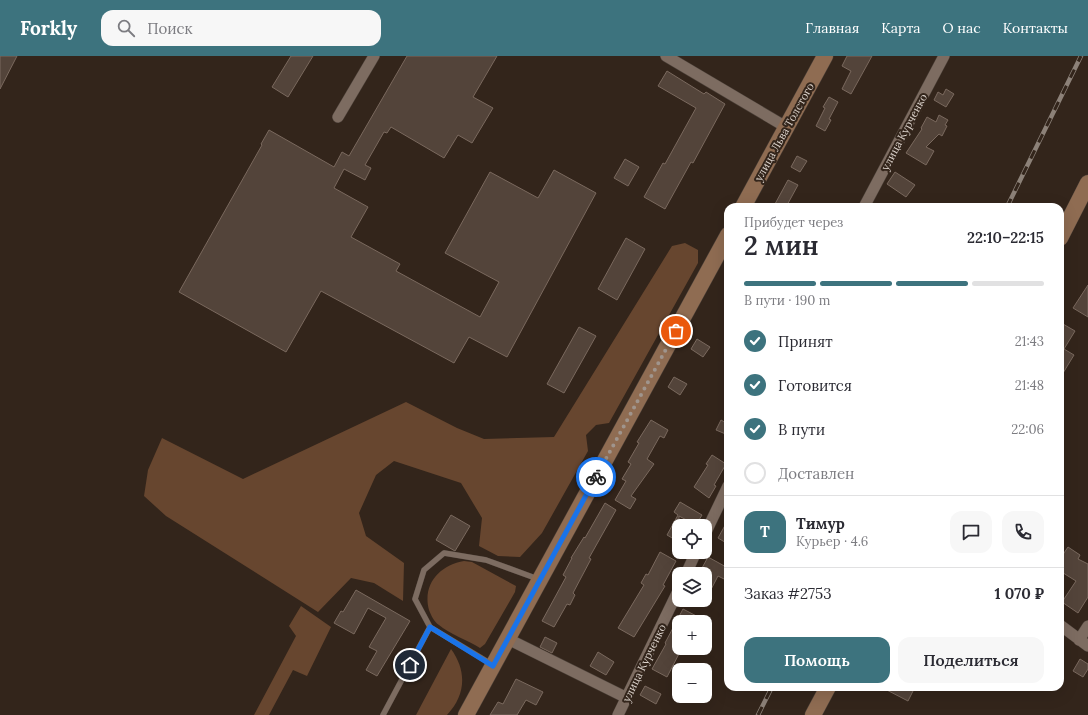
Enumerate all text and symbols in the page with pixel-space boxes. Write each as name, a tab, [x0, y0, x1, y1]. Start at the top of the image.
search box	[101, 10, 381, 46]
text: Forkly	[20, 16, 77, 40]
icon: search	[115, 17, 137, 39]
text: Поиск	[147, 19, 193, 38]
text: Главная	[805, 19, 859, 37]
text: Карта	[881, 19, 921, 37]
text: О нас	[943, 19, 981, 37]
text: Контакты	[1003, 19, 1068, 37]
street label: улица Льва Толстого	[751, 80, 817, 184]
street label: улица Курченко	[878, 91, 930, 173]
text: Прибудет через	[744, 214, 843, 231]
text: 22:10–22:15	[967, 228, 1044, 247]
text: 2 мин	[744, 229, 819, 262]
text: В пути · 190 m	[744, 292, 830, 309]
pin	[659, 314, 693, 348]
icon: bag	[665, 320, 687, 342]
icon: check	[744, 330, 766, 352]
text: Принят	[778, 332, 833, 351]
text: 21:43	[1015, 333, 1044, 350]
icon: check	[744, 374, 766, 396]
text: Готовится	[778, 376, 852, 395]
text: 21:48	[1015, 377, 1044, 394]
icon: check	[744, 418, 766, 440]
text: В пути	[778, 420, 825, 439]
text: 22:06	[1011, 421, 1044, 438]
courier	[576, 457, 616, 497]
text: Доставлен	[778, 464, 854, 483]
icon: bike	[585, 466, 607, 488]
button: chat	[950, 511, 992, 553]
button: phone	[1002, 511, 1044, 553]
text: Тимур	[796, 514, 845, 533]
map controls	[672, 519, 712, 703]
button: locate	[672, 519, 712, 559]
text: Т	[760, 522, 770, 541]
text: Курьер · 4.6	[796, 533, 868, 550]
button: layers	[672, 567, 712, 607]
text: Заказ #2753	[744, 584, 832, 603]
text: 1 070 ₽	[995, 584, 1044, 603]
button: +	[672, 615, 712, 655]
street label: улица Курченко	[619, 622, 669, 704]
button: Помощь	[744, 637, 890, 683]
button: Поделиться	[898, 637, 1044, 683]
pin	[393, 648, 427, 682]
icon: home	[399, 654, 421, 676]
button: −	[672, 663, 712, 703]

